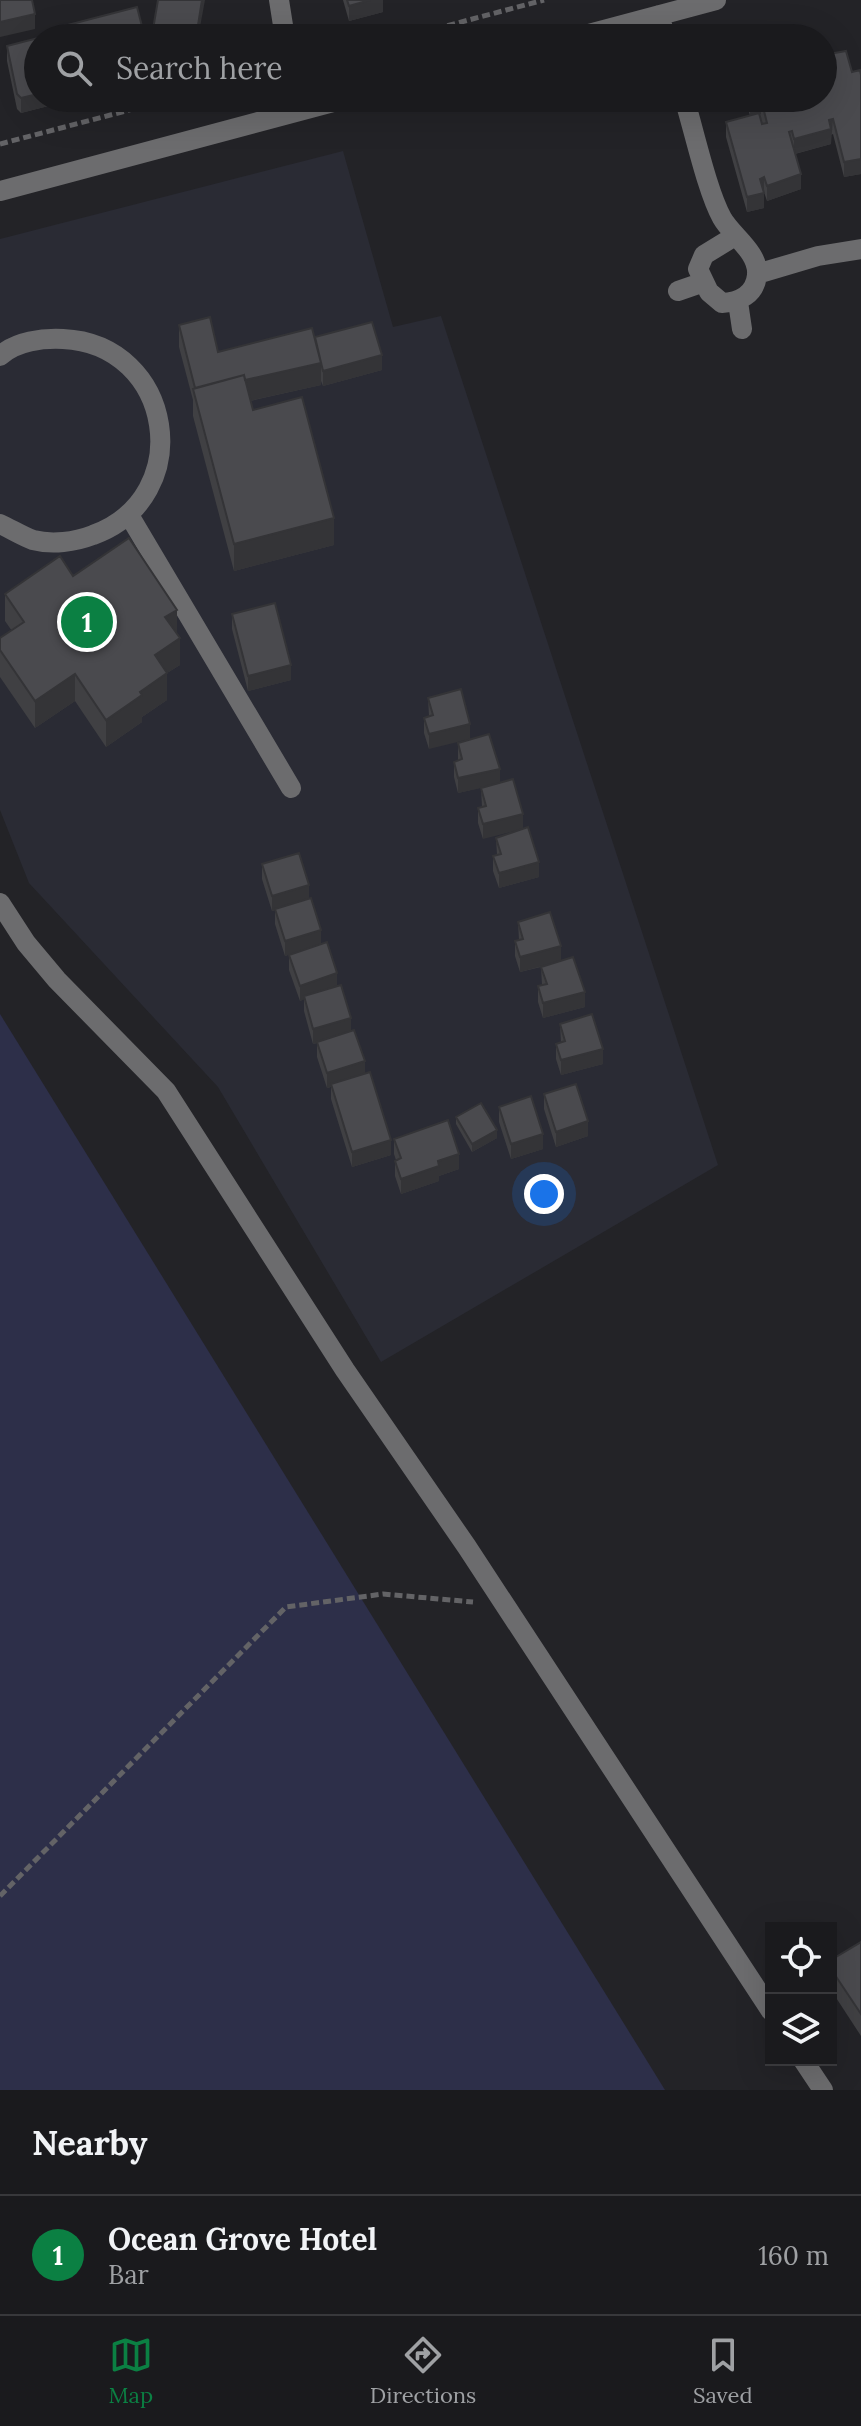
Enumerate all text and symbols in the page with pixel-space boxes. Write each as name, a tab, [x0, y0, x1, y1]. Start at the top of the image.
search box	[24, 24, 837, 112]
icon: search	[52, 46, 96, 90]
text: Search here	[116, 49, 283, 87]
pin: 1	[61, 592, 113, 652]
your location	[524, 1174, 564, 1214]
map controls	[765, 1922, 837, 2066]
button: locate	[765, 1922, 837, 1994]
button: layers	[765, 1994, 837, 2066]
text: Nearby	[32, 2121, 148, 2164]
text: Ocean Grove Hotel	[108, 2220, 377, 2258]
text: 1	[53, 2239, 63, 2272]
text: 160 m	[758, 2239, 829, 2272]
text: Bar	[108, 2258, 149, 2291]
tab: Map	[108, 2333, 153, 2409]
tab: Directions	[370, 2333, 476, 2409]
tab: Saved	[693, 2333, 753, 2409]

